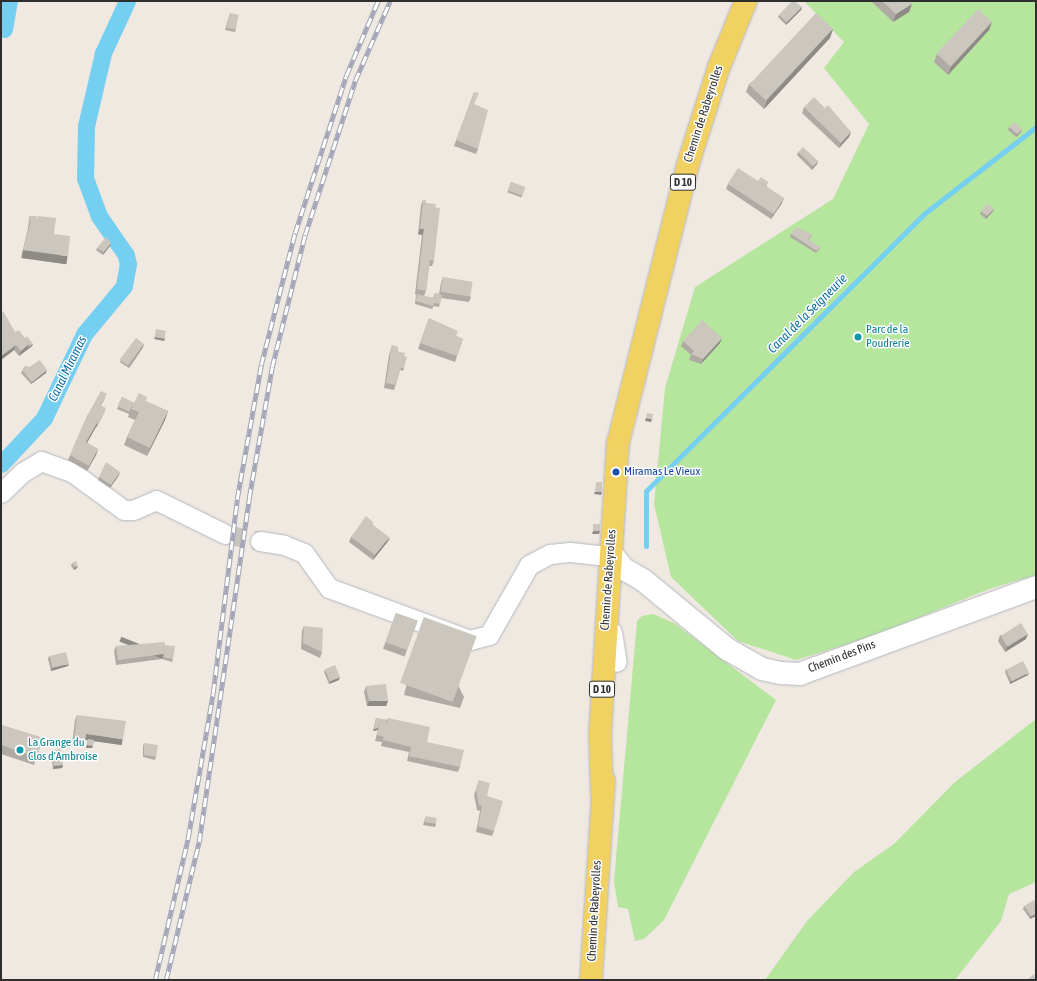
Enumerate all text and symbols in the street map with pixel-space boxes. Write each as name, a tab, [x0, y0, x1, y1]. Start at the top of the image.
street label: Chemin de Rabeyrolles	[682, 64, 726, 164]
road number: D 10	[669, 173, 697, 191]
water label: Canal de la Seigneurie	[765, 271, 851, 357]
place label: Parc de la Poudrerie	[866, 323, 910, 351]
marker: Parc de la Poudrerie	[853, 332, 863, 342]
water label: Canal Miramas	[46, 334, 90, 404]
place label: Miramas Le Vieux	[624, 465, 700, 479]
marker: Miramas Le Vieux	[611, 467, 621, 477]
street label: Chemin de Rabeyrolles	[598, 529, 620, 631]
street label: Chemin des Pins	[806, 638, 878, 676]
road number: D 10	[588, 680, 616, 698]
place label: La Grange du Clos d'Ambroise	[28, 736, 97, 764]
marker: La Grange du Clos d'Ambroise	[15, 745, 25, 755]
street label: Chemin de Rabeyrolles	[585, 860, 605, 962]

